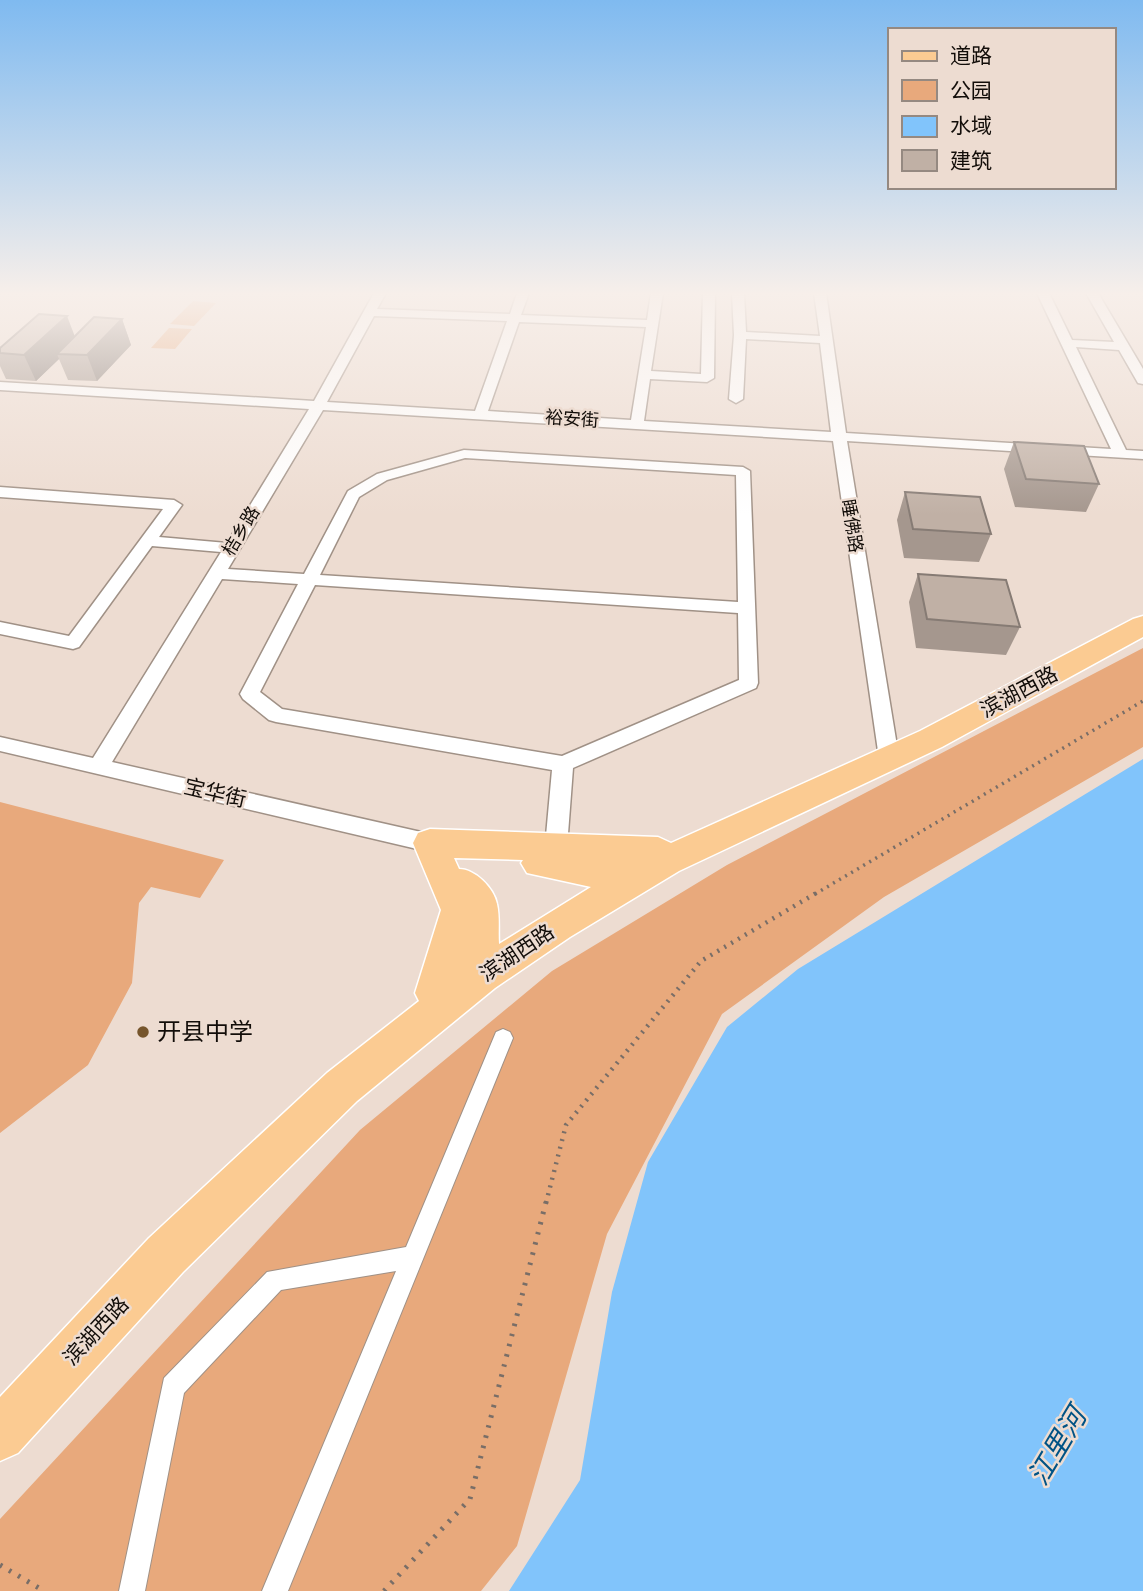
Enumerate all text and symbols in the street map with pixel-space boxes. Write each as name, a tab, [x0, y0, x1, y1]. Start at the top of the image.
legend	[888, 28, 1115, 189]
text: 道路	[950, 40, 992, 68]
text: 公园	[950, 75, 992, 103]
text: 水域	[950, 110, 992, 138]
text: 建筑	[950, 145, 992, 173]
street label: 裕安街	[544, 404, 600, 432]
street label: 睡佛路	[837, 497, 869, 554]
street label: 桔乡路	[216, 501, 264, 560]
street label: 滨湖西路	[974, 658, 1062, 722]
street label: 宝华街	[182, 770, 249, 812]
street label: 滨湖西路	[473, 916, 559, 986]
place label: 开县中学	[157, 1014, 253, 1046]
marker: 开县中学	[135, 1024, 151, 1040]
street label: 滨湖西路	[56, 1289, 133, 1370]
water label: 江里河	[1018, 1395, 1096, 1491]

